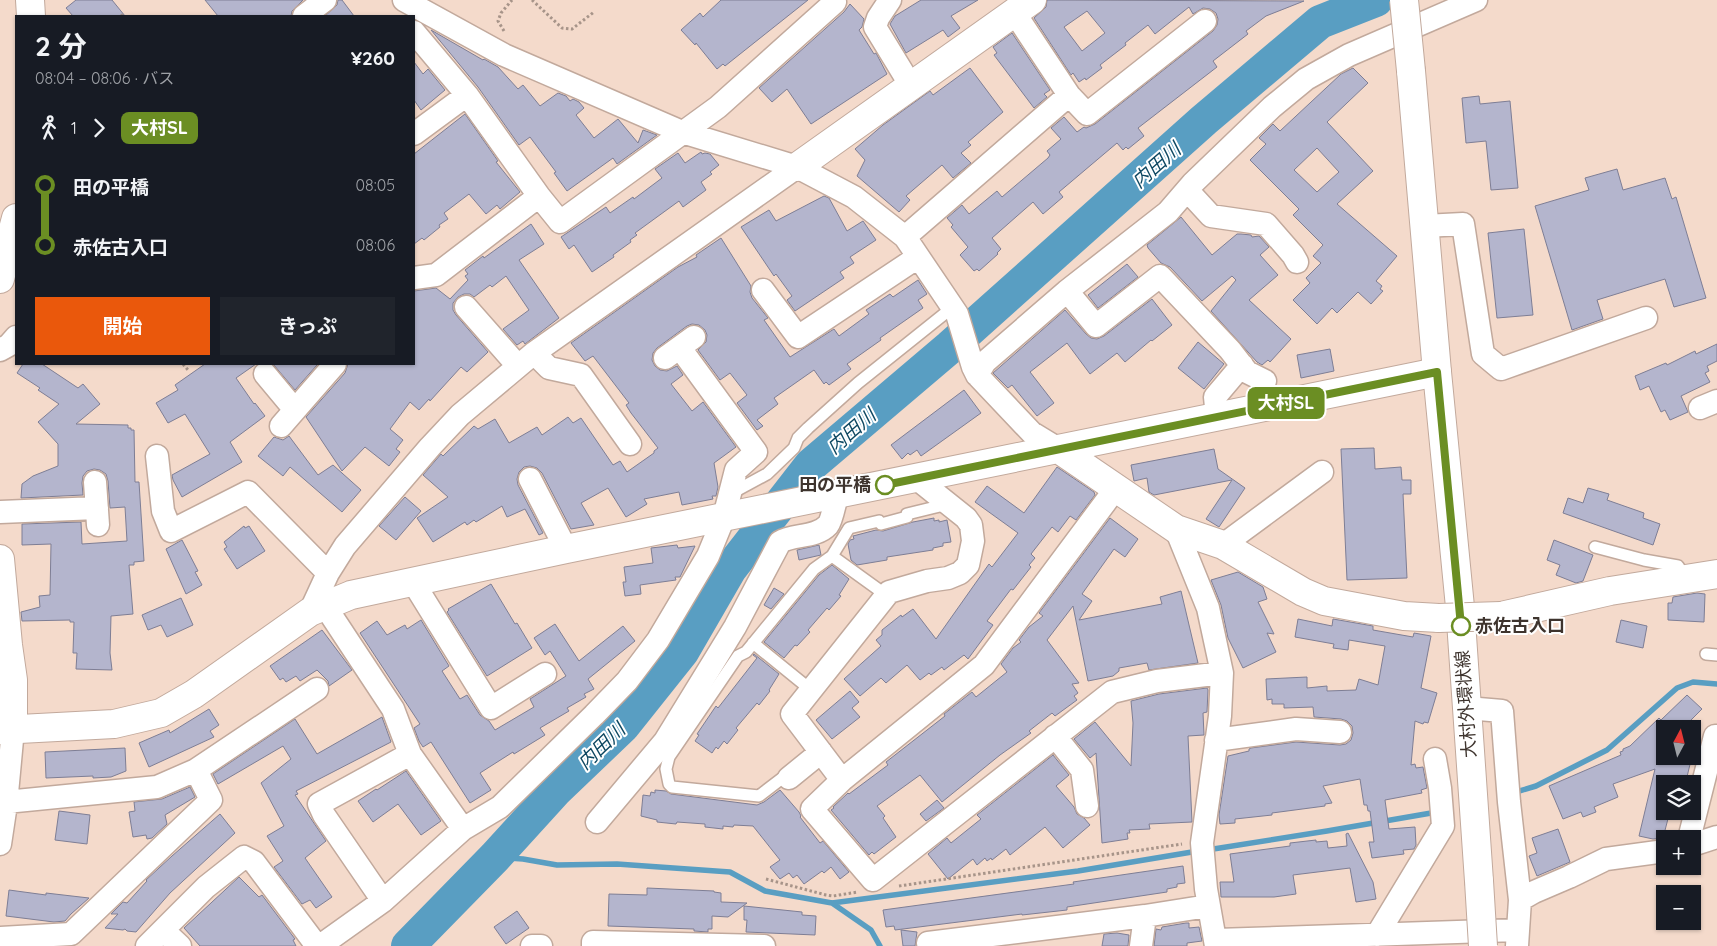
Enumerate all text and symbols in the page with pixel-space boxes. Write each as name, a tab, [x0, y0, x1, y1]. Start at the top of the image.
text: 2 分	[35, 28, 87, 63]
text: ¥260	[351, 46, 395, 70]
text: 08:04 – 08:06 · バス	[35, 68, 174, 88]
icon: walk	[35, 114, 63, 142]
icon: forward	[85, 114, 113, 142]
text: 大村SL	[131, 116, 188, 139]
text: 1	[71, 118, 77, 138]
water label: 内田川	[1127, 136, 1187, 193]
text: 田の平橋	[73, 175, 149, 199]
text: 08:05	[356, 175, 395, 195]
text: 赤佐古入口	[73, 235, 168, 259]
text: 08:06	[356, 235, 395, 255]
button: 開始	[35, 297, 210, 355]
button: きっぷ	[220, 297, 395, 355]
line badge: 大村SL	[1251, 387, 1321, 419]
text: 大村SL	[1258, 391, 1314, 414]
water label: 内田川	[822, 402, 882, 459]
place label: 田の平橋	[799, 473, 871, 496]
marker: 田の平橋	[875, 475, 895, 495]
place label: 赤佐古入口	[1475, 614, 1565, 637]
marker: 赤佐古入口	[1451, 616, 1471, 636]
street label: 大村外環状線	[1450, 649, 1481, 759]
water label: 内田川	[572, 716, 631, 774]
north arrow	[1656, 720, 1701, 765]
map controls	[1656, 720, 1701, 930]
button: layers	[1656, 775, 1701, 820]
button: +	[1656, 830, 1701, 875]
button: −	[1656, 885, 1701, 930]

